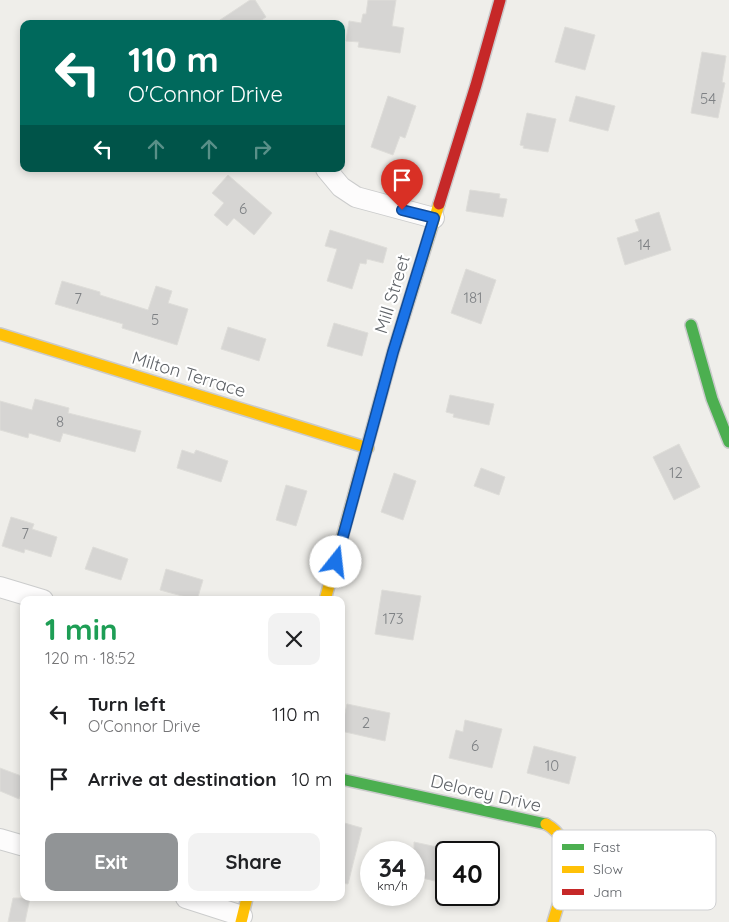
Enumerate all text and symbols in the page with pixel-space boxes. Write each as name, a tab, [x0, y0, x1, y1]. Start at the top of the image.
text: 110 m	[128, 37, 219, 81]
icon: left	[45, 40, 110, 105]
text: O'Connor Drive	[128, 80, 283, 108]
house number: 54	[700, 89, 716, 108]
icon: left	[89, 135, 117, 163]
icon: ahead	[142, 135, 170, 163]
icon: ahead	[195, 135, 223, 163]
icon: right	[248, 135, 276, 163]
pin	[381, 159, 423, 210]
icon: arrive	[388, 166, 416, 194]
house number: 6	[239, 199, 247, 218]
house number: 14	[637, 235, 651, 254]
street label: Mill Street	[369, 252, 415, 336]
house number: 181	[463, 288, 483, 307]
house number: 7	[74, 289, 82, 308]
house number: 5	[151, 310, 159, 329]
street label: Milton Terrace	[129, 346, 249, 402]
house number: 8	[56, 412, 64, 431]
house number: 12	[669, 463, 683, 482]
house number: 7	[21, 524, 29, 543]
position arrow	[309, 535, 361, 587]
house number: 173	[382, 609, 404, 628]
text: 1 min	[45, 610, 118, 648]
button: close	[268, 613, 320, 665]
text: 120 m · 18:52	[45, 648, 135, 668]
text: Turn left	[88, 692, 166, 716]
icon: left	[45, 700, 73, 728]
text: 110 m	[272, 702, 320, 726]
house number: 2	[362, 713, 370, 732]
text: O'Connor Drive	[88, 716, 201, 736]
house number: 6	[471, 736, 479, 755]
house number: 10	[545, 756, 559, 775]
icon: arrive	[45, 765, 73, 793]
text: Arrive at destination	[88, 767, 277, 791]
text: 10 m	[292, 767, 332, 791]
street label: Delorey Drive	[428, 769, 544, 817]
legend	[552, 830, 716, 910]
button: Exit	[45, 833, 178, 891]
button: Share	[188, 833, 320, 891]
text: Fast	[593, 838, 621, 856]
speed limit sign: 40	[435, 841, 500, 906]
text: 34	[378, 852, 407, 883]
text: Slow	[593, 860, 623, 878]
text: km/h	[377, 878, 408, 893]
text: Jam	[593, 883, 622, 901]

